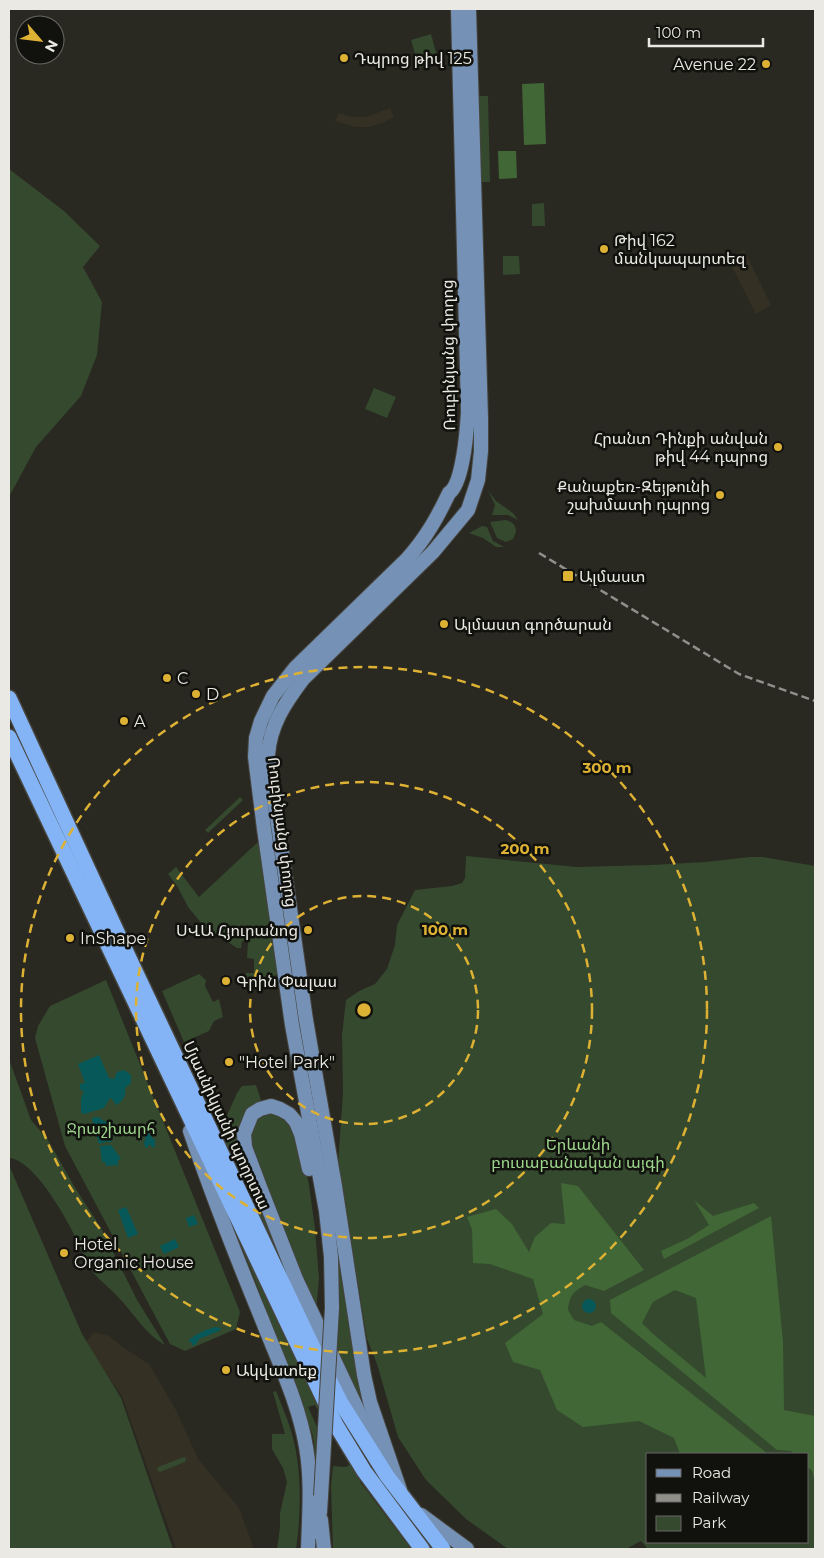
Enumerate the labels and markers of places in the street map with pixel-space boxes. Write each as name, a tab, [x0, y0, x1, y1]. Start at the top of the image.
place label: Դպրոց թիվ 125	[354, 49, 472, 68]
marker: Դպրոց թիվ 125	[338, 52, 350, 64]
place label: Avenue 22	[673, 55, 756, 74]
marker: Avenue 22	[760, 58, 772, 70]
place label: Թիվ 162 մանկապարտեզ	[614, 231, 747, 268]
marker: Թիվ 162 մանկապարտեզ	[598, 243, 610, 255]
place label: Հրանտ Դինքի անվան թիվ 44 դպրոց	[594, 429, 768, 466]
marker: Հրանտ Դինքի անվան թիվ 44 դպրոց	[772, 441, 784, 453]
place label: Քանաքեռ-Զեյթունի շախմատի դպրոց	[557, 477, 710, 514]
marker: Քանաքեռ-Զեյթունի շախմատի դպրոց	[714, 489, 726, 501]
place label: Ալմաստ	[579, 567, 645, 586]
marker: Ալմաստ	[561, 569, 575, 583]
place label: Ալմաստ գործարան	[454, 615, 612, 634]
marker: Ալմաստ գործարան	[438, 618, 450, 630]
place label: C	[177, 669, 188, 688]
marker: C	[161, 672, 173, 684]
place label: D	[206, 685, 219, 704]
marker: D	[190, 688, 202, 700]
place label: A	[134, 712, 146, 731]
marker: A	[118, 715, 130, 727]
place label: ՍՎԱ Հյուրանոց	[176, 921, 298, 940]
marker: ՍՎԱ Հյուրանոց	[302, 924, 314, 936]
place label: InShape	[80, 929, 146, 948]
marker: InShape	[64, 932, 76, 944]
place label: Գրին Փալաս	[236, 972, 337, 991]
marker: Գրին Փալաս	[220, 975, 232, 987]
centre of rings	[355, 1001, 373, 1019]
place label: "Hotel Park"	[239, 1053, 335, 1072]
marker: "Hotel Park"	[223, 1056, 235, 1068]
place label: Hotel Organic House	[74, 1235, 194, 1272]
marker: Hotel Organic House	[58, 1247, 70, 1259]
place label: Ակվատեք	[236, 1361, 317, 1380]
marker: Ակվատեք	[220, 1364, 232, 1376]

